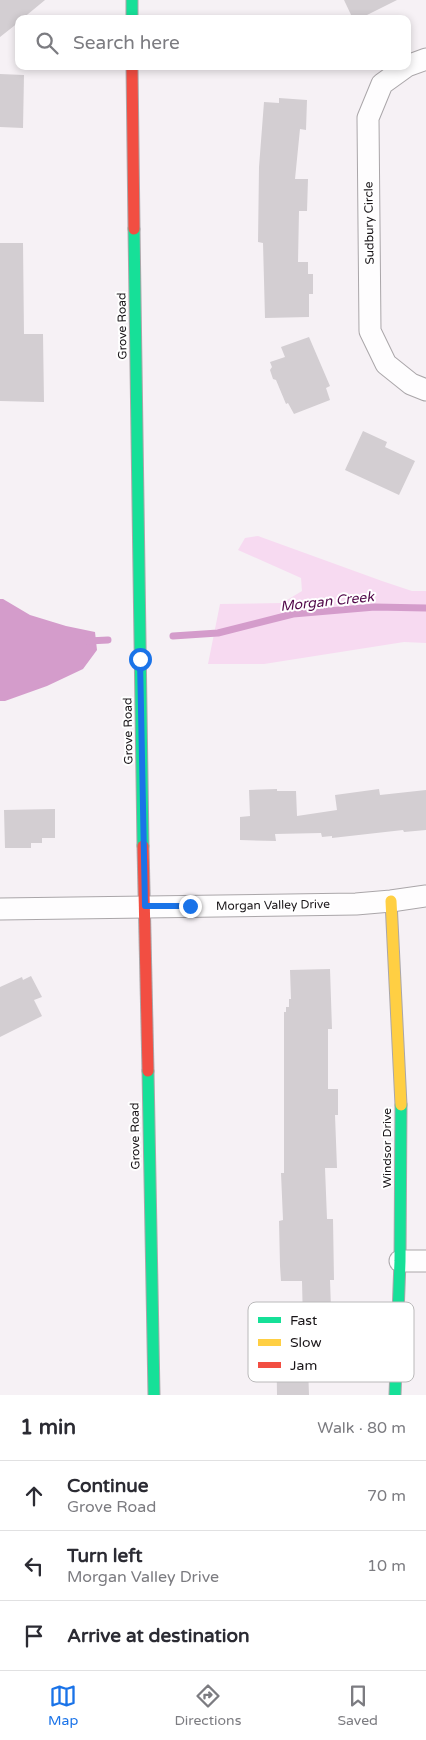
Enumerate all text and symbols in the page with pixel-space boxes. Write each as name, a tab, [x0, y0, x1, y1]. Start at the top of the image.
search box	[15, 15, 411, 70]
icon: search	[33, 29, 61, 57]
text: Search here	[73, 32, 180, 54]
street label: Sudbury Circle	[361, 181, 377, 265]
street label: Grove Road	[114, 292, 130, 360]
water label: Morgan Creek	[279, 588, 376, 615]
route start	[129, 648, 152, 671]
street label: Grove Road	[120, 697, 136, 765]
route end	[179, 895, 202, 918]
street label: Morgan Valley Drive	[216, 897, 330, 913]
street label: Grove Road	[127, 1102, 143, 1170]
street label: Windsor Drive	[380, 1108, 394, 1188]
legend	[248, 1302, 414, 1382]
text: Fast	[290, 1312, 318, 1329]
text: Slow	[290, 1334, 322, 1351]
text: Jam	[290, 1357, 317, 1374]
text: 1 min	[20, 1415, 76, 1440]
text: Walk · 80 m	[317, 1418, 406, 1438]
text: Continue	[67, 1475, 149, 1497]
icon: ahead	[20, 1482, 48, 1510]
text: 70 m	[367, 1486, 406, 1506]
text: Grove Road	[67, 1497, 156, 1517]
text: Turn left	[67, 1545, 143, 1567]
icon: left	[20, 1552, 48, 1580]
text: 10 m	[367, 1556, 406, 1576]
text: Morgan Valley Drive	[67, 1567, 219, 1587]
icon: arrive	[20, 1622, 48, 1650]
text: Arrive at destination	[67, 1625, 250, 1647]
tab: Map	[48, 1682, 78, 1729]
tab: Directions	[174, 1682, 241, 1729]
tab: Saved	[337, 1682, 378, 1729]

